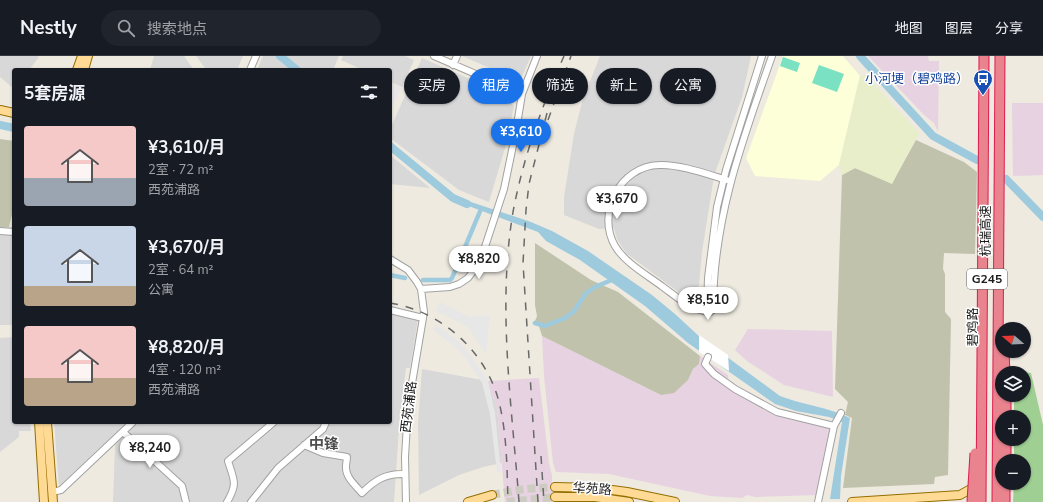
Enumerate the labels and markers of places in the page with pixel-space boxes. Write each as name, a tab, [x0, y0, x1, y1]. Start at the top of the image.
bus stop icon: 小河埂（碧鸡路）	[972, 68, 994, 96]
place label: 小河埂（碧鸡路）	[865, 70, 969, 88]
pin: ¥3,610	[488, 119, 554, 153]
pin: ¥3,670	[584, 186, 650, 220]
pin: ¥8,820	[446, 246, 512, 280]
pin: ¥8,510	[675, 287, 741, 321]
pin: ¥8,240	[117, 435, 183, 469]

